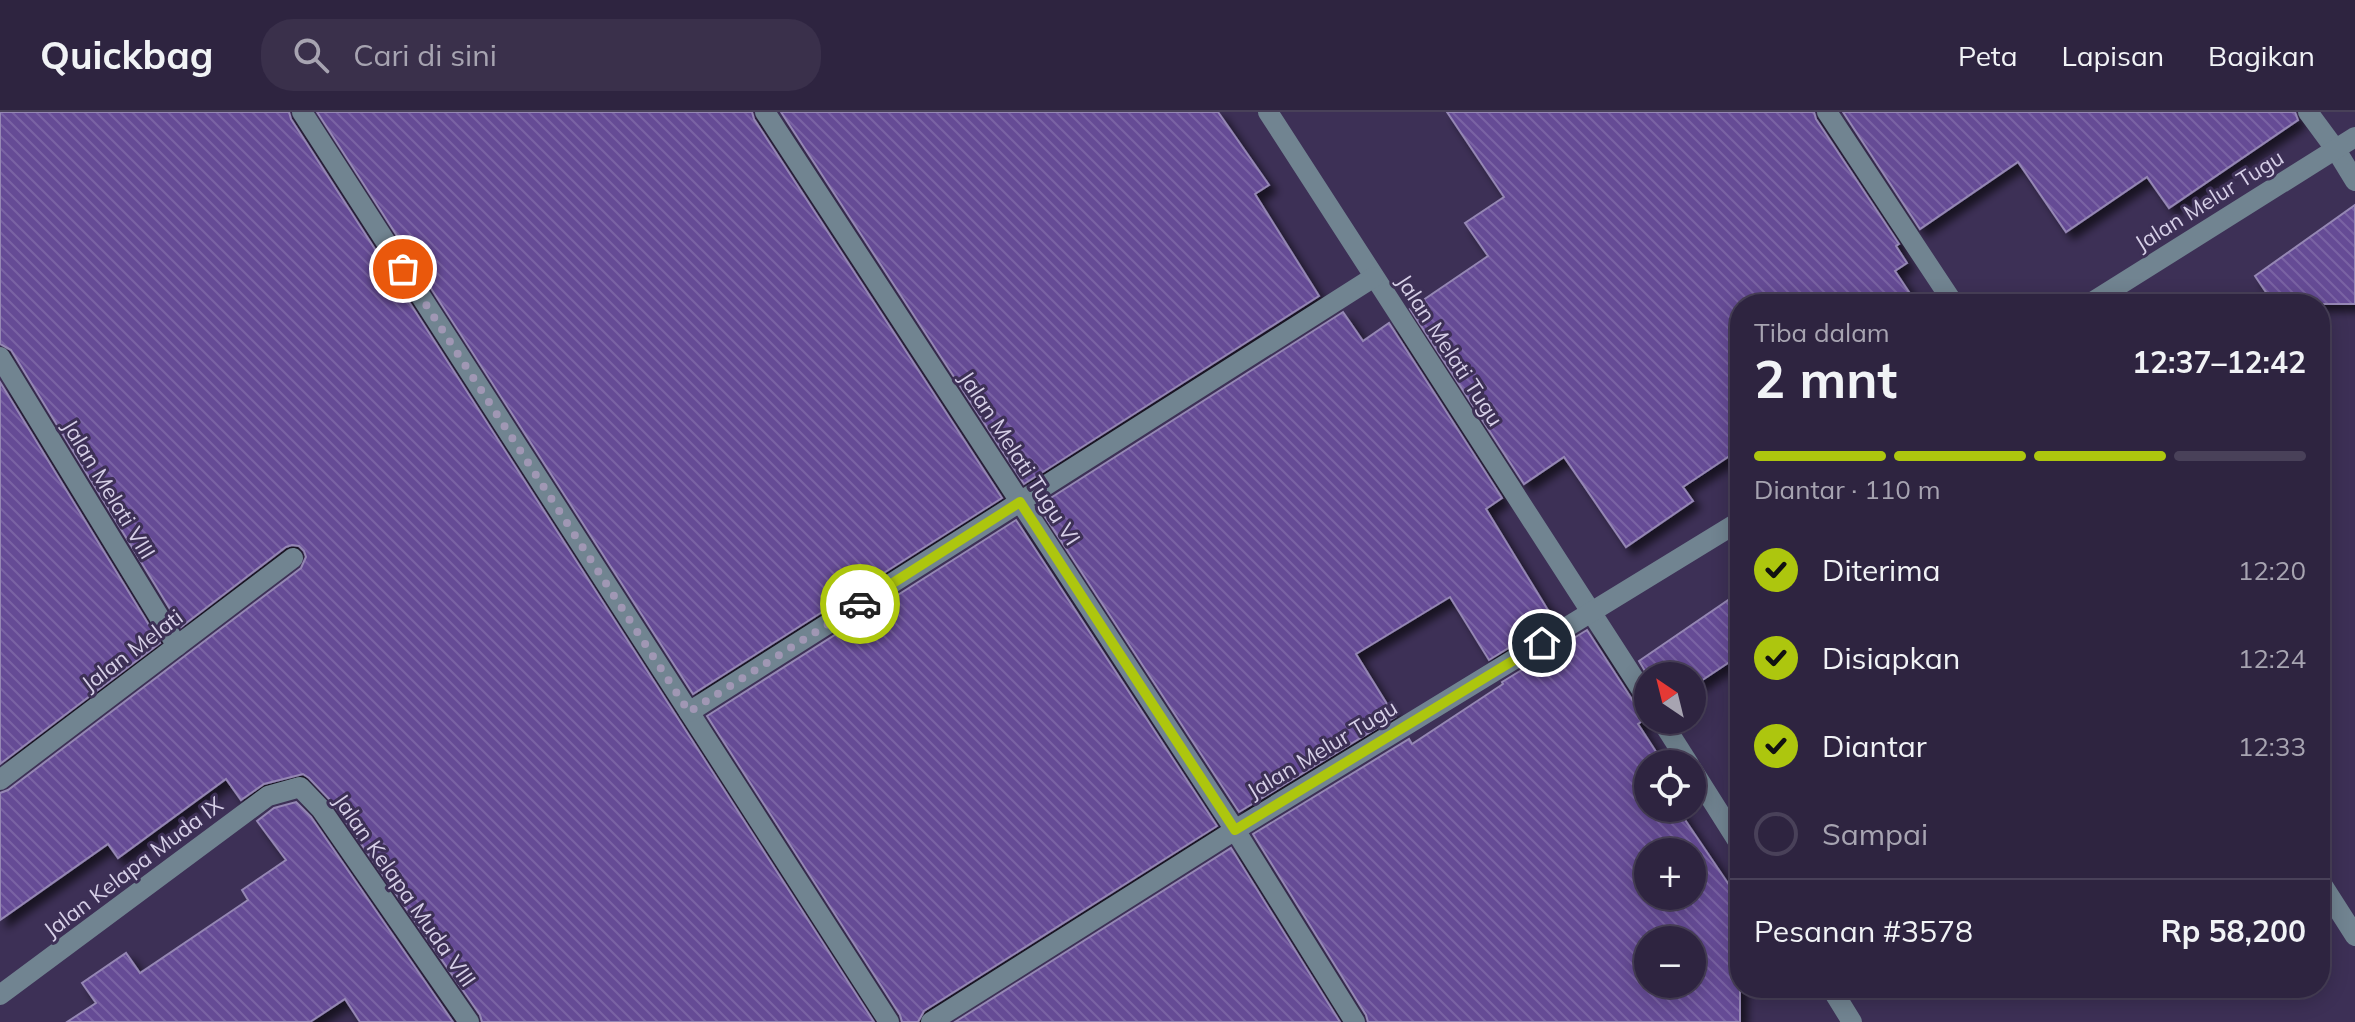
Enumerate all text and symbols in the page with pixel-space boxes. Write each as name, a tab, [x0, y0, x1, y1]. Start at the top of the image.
search box	[261, 19, 821, 91]
text: Quickbag	[40, 31, 213, 79]
icon: search	[289, 33, 333, 77]
text: Cari di sini	[353, 36, 497, 74]
text: Peta	[1958, 38, 2017, 73]
text: Lapisan	[2061, 38, 2164, 73]
text: Bagikan	[2208, 38, 2315, 73]
street label: Jalan Melur Tugu	[2129, 143, 2289, 257]
pin	[369, 235, 437, 303]
icon: bag	[381, 247, 425, 291]
street label: Jalan Melati Tugu	[1390, 269, 1510, 431]
text: Tiba dalam	[1754, 316, 1890, 349]
text: 12:37–12:42	[2132, 343, 2306, 381]
text: 2 mnt	[1754, 346, 1897, 411]
street label: Jalan Melati Tugu VI	[953, 365, 1087, 551]
street label: Jalan Melati VIII	[56, 414, 162, 564]
text: Diantar · 110 m	[1754, 473, 1941, 506]
icon: check	[1754, 548, 1798, 592]
text: Diterima	[1822, 551, 1941, 589]
text: 12:20	[2238, 554, 2306, 587]
courier	[820, 564, 900, 644]
icon: car	[838, 582, 882, 626]
street label: Jalan Melati	[76, 603, 188, 697]
pin	[1508, 609, 1576, 677]
icon: home	[1520, 621, 1564, 665]
icon: check	[1754, 636, 1798, 680]
text: Disiapkan	[1822, 639, 1960, 677]
text: 12:24	[2238, 642, 2306, 675]
north arrow	[1634, 662, 1706, 734]
map controls	[1634, 662, 1706, 998]
street label: Jalan Melur Tugu	[1242, 693, 1402, 805]
icon: check	[1754, 724, 1798, 768]
text: Diantar	[1822, 727, 1927, 765]
text: 12:33	[2238, 730, 2306, 763]
button: locate	[1634, 750, 1706, 822]
street label: Jalan Kelapa Muda VIII	[328, 788, 482, 992]
street label: Jalan Kelapa Muda IX	[38, 790, 229, 944]
text: Sampai	[1822, 815, 1928, 853]
button: +	[1634, 838, 1706, 910]
text: Pesanan #3578	[1754, 912, 1973, 950]
text: Rp 58,200	[2161, 912, 2306, 950]
button: −	[1634, 926, 1706, 998]

